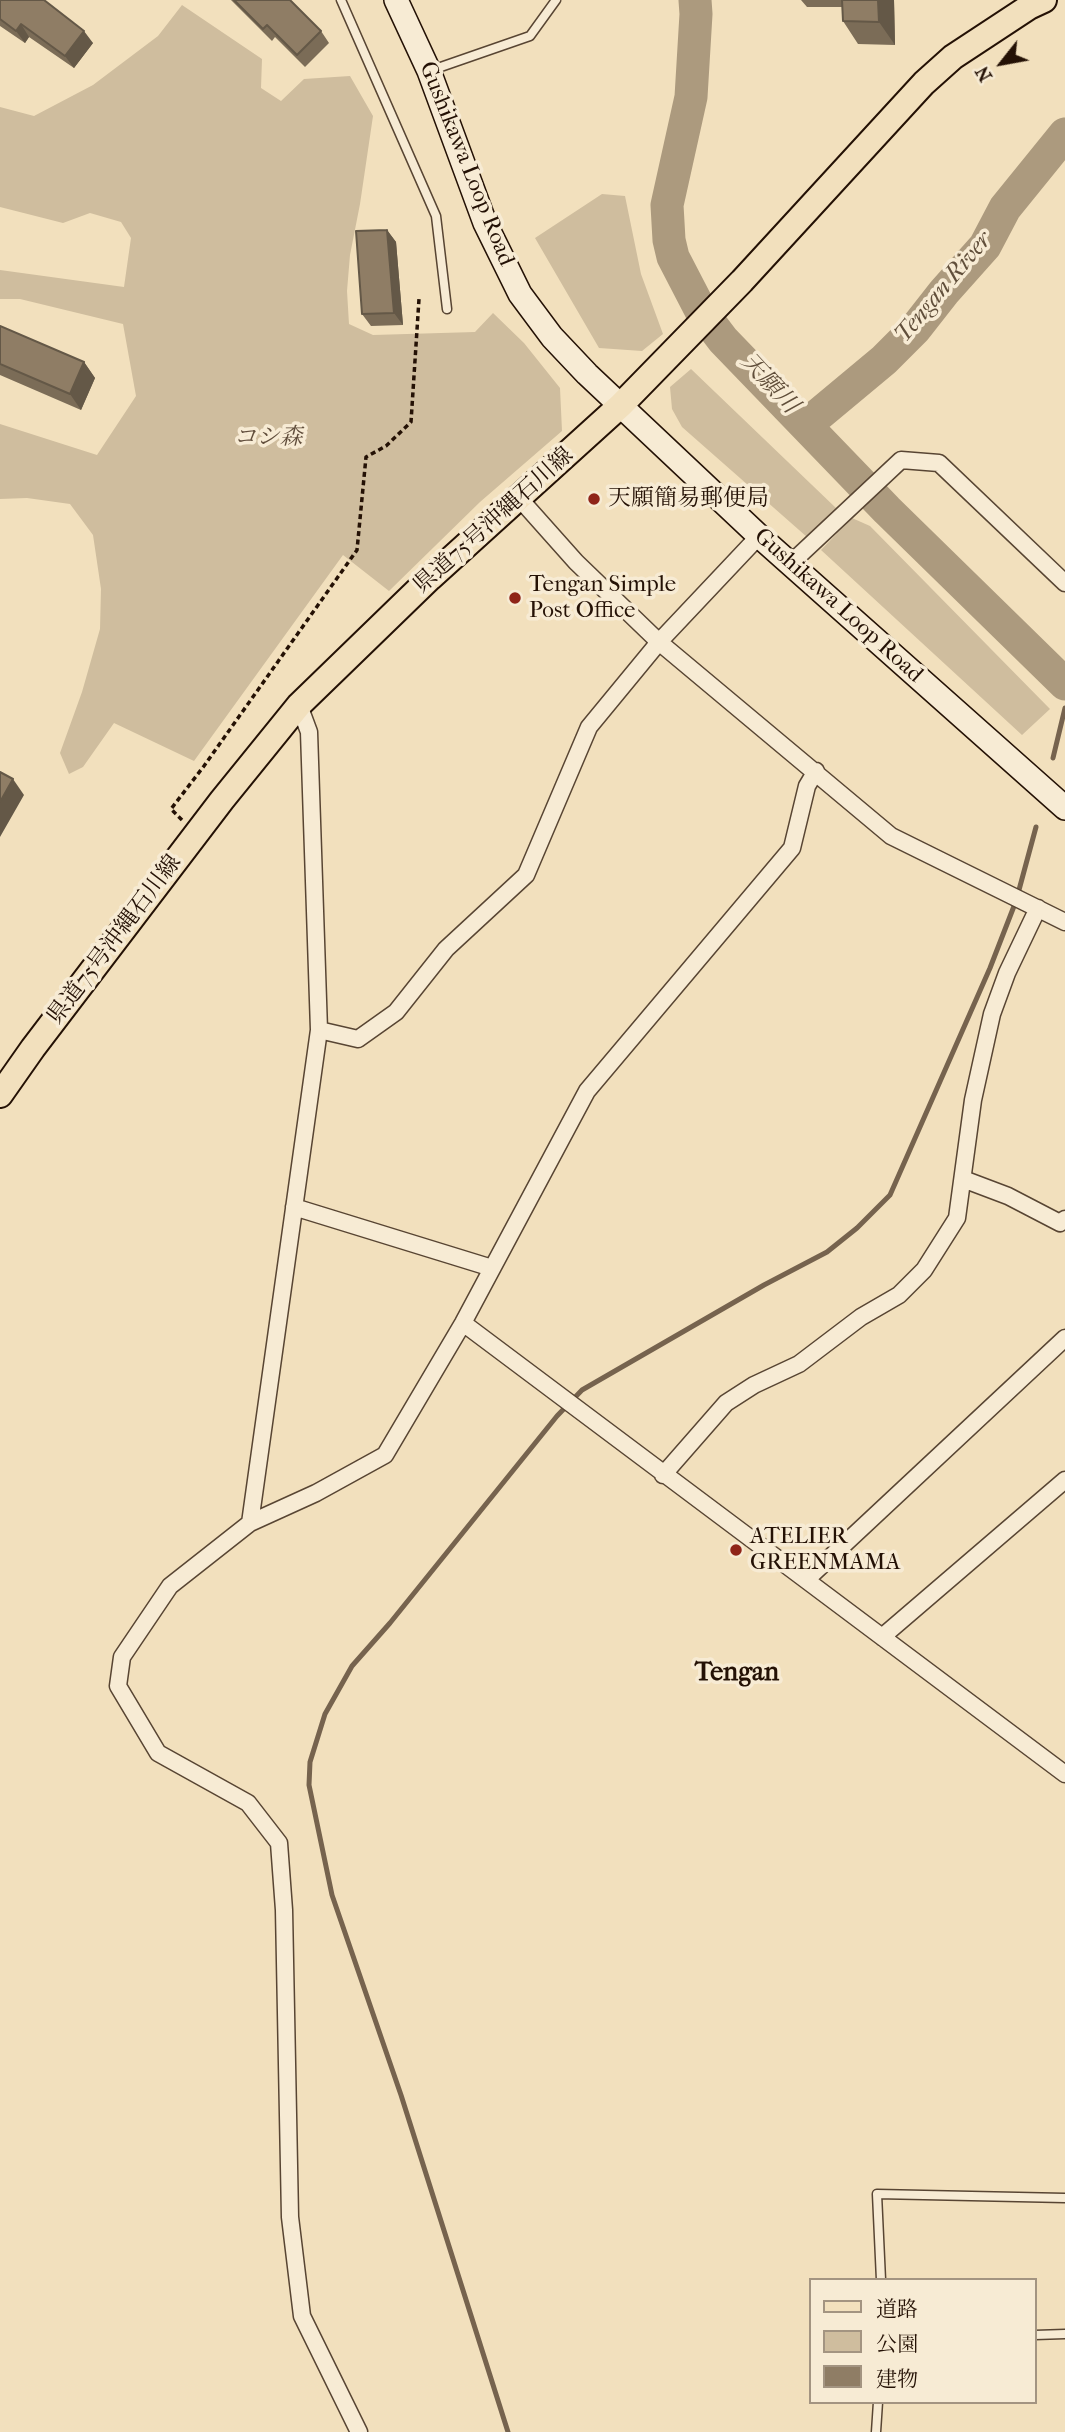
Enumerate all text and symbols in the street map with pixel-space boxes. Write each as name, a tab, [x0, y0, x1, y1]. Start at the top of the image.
north arrow	[967, 28, 1037, 98]
street label: Gushikawa Loop Road	[412, 58, 520, 270]
text: N	[971, 62, 997, 86]
water label: Tengan River	[889, 227, 999, 349]
water label: 天願川	[734, 348, 804, 420]
park label: コシ森	[234, 424, 302, 452]
street label: 県道75号沖縄石川線	[409, 442, 579, 600]
place label: 天願簡易郵便局	[608, 485, 769, 513]
marker: 天願簡易郵便局	[586, 491, 602, 507]
street label: Gushikawa Loop Road	[748, 523, 928, 689]
place label: Tengan Simple Post Office	[529, 571, 676, 625]
marker: Tengan Simple Post Office	[507, 590, 523, 606]
street label: 県道75号沖縄石川線	[42, 850, 188, 1030]
place label: ATELIER GREENMAMA	[750, 1523, 900, 1577]
marker: ATELIER GREENMAMA	[728, 1542, 744, 1558]
district label: Tengan	[695, 1658, 779, 1690]
legend	[810, 2278, 1037, 2404]
text: 道路	[876, 2297, 918, 2321]
text: 公園	[876, 2332, 918, 2356]
text: 建物	[876, 2367, 918, 2391]

